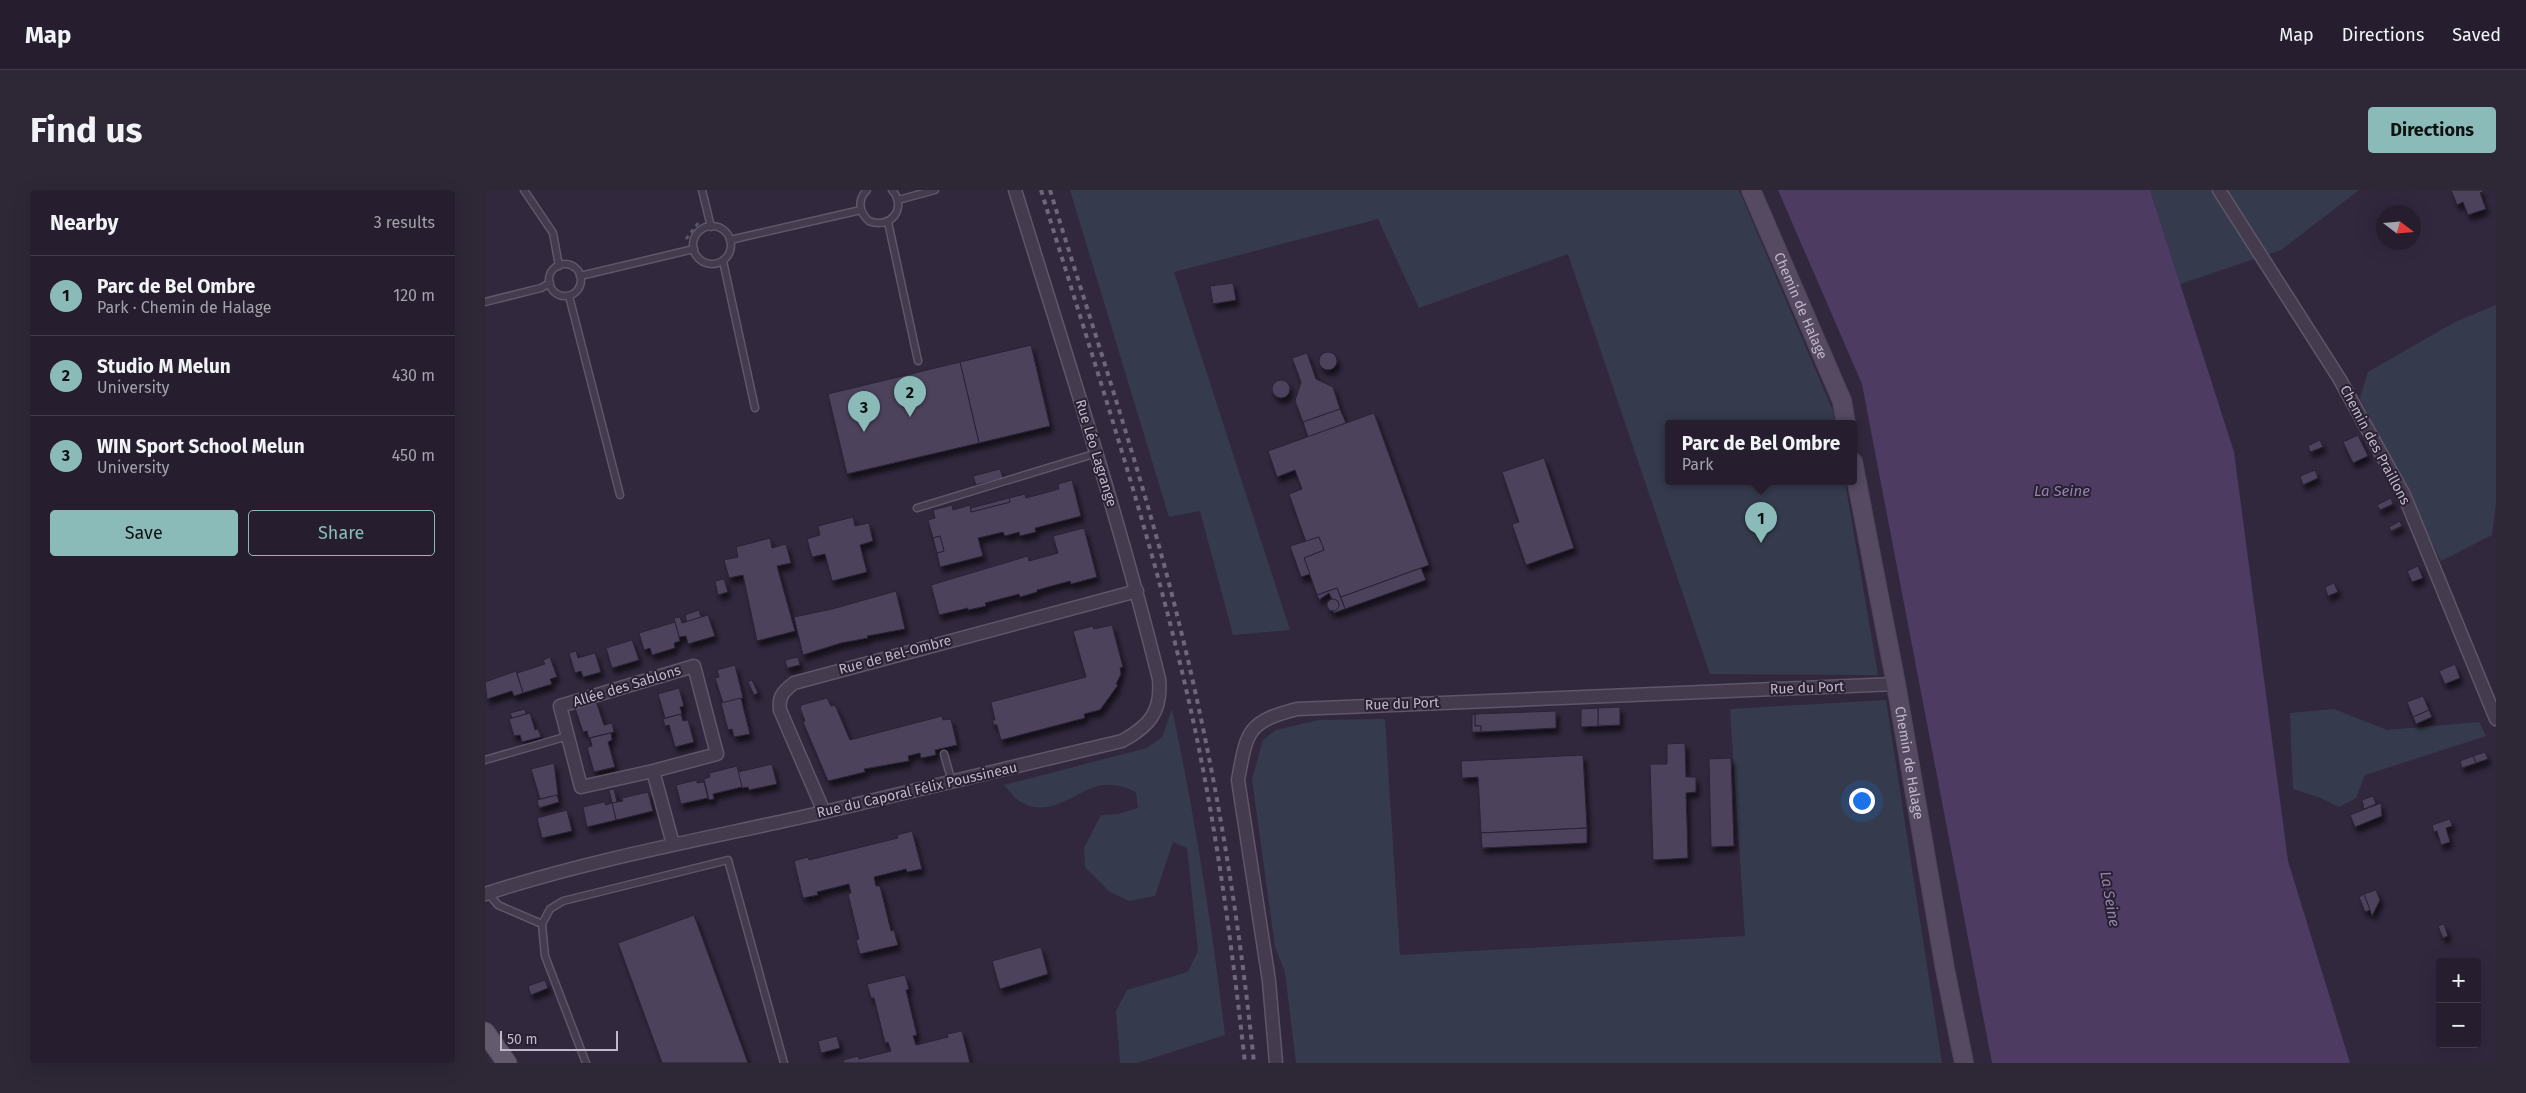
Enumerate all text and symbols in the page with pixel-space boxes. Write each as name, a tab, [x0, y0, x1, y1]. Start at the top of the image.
text: Map	[25, 21, 71, 49]
text: Map	[2279, 24, 2314, 46]
text: Directions	[2342, 24, 2424, 46]
text: Saved	[2452, 24, 2501, 46]
button: Directions	[2368, 107, 2496, 153]
text: Find us	[30, 109, 142, 151]
north arrow	[2376, 205, 2421, 250]
text: Nearby	[50, 210, 118, 236]
text: 3 results	[374, 213, 435, 232]
street label: Chemin de Halage	[1770, 250, 1831, 362]
text: Parc de Bel Ombre	[97, 275, 255, 298]
text: 1	[62, 286, 70, 305]
text: 120 m	[393, 286, 435, 305]
text: Park · Chemin de Halage	[97, 298, 271, 317]
text: Studio M Melun	[97, 355, 231, 378]
text: 2	[62, 366, 70, 385]
text: 430 m	[392, 366, 435, 385]
pin: 2	[894, 376, 926, 417]
text: University	[97, 378, 170, 397]
street label: Chemin des Praillons	[2336, 382, 2414, 508]
pin: 3	[848, 391, 880, 432]
street label: Rue Léo Lagrange	[1072, 397, 1120, 509]
popup	[1665, 420, 1857, 485]
text: Parc de Bel Ombre	[1682, 432, 1840, 455]
text: WIN Sport School Melun	[97, 435, 305, 458]
text: 3	[62, 446, 70, 465]
text: 450 m	[392, 446, 435, 465]
text: Park	[1682, 455, 1713, 474]
text: University	[97, 458, 170, 477]
water label: La Seine	[2034, 482, 2090, 500]
pin: 1	[1745, 502, 1777, 543]
button: Save	[50, 510, 238, 556]
button: Share	[248, 510, 435, 556]
street label: Rue de Bel-Ombre	[837, 632, 953, 678]
street label: Allée des Sablons	[571, 661, 683, 710]
street label: Rue du Port	[1769, 678, 1845, 698]
street label: Rue du Port	[1364, 694, 1440, 714]
street label: Chemin de Halage	[1891, 705, 1928, 821]
street label: Rue du Caporal Félix Poussineau	[815, 759, 1019, 821]
your location	[1849, 788, 1875, 814]
water label: La Seine	[2096, 870, 2124, 928]
map controls	[2436, 958, 2481, 1048]
button: +	[2436, 958, 2481, 1003]
button: −	[2436, 1003, 2481, 1048]
scale bar	[500, 1028, 617, 1051]
text: 50 m	[507, 1031, 538, 1048]

